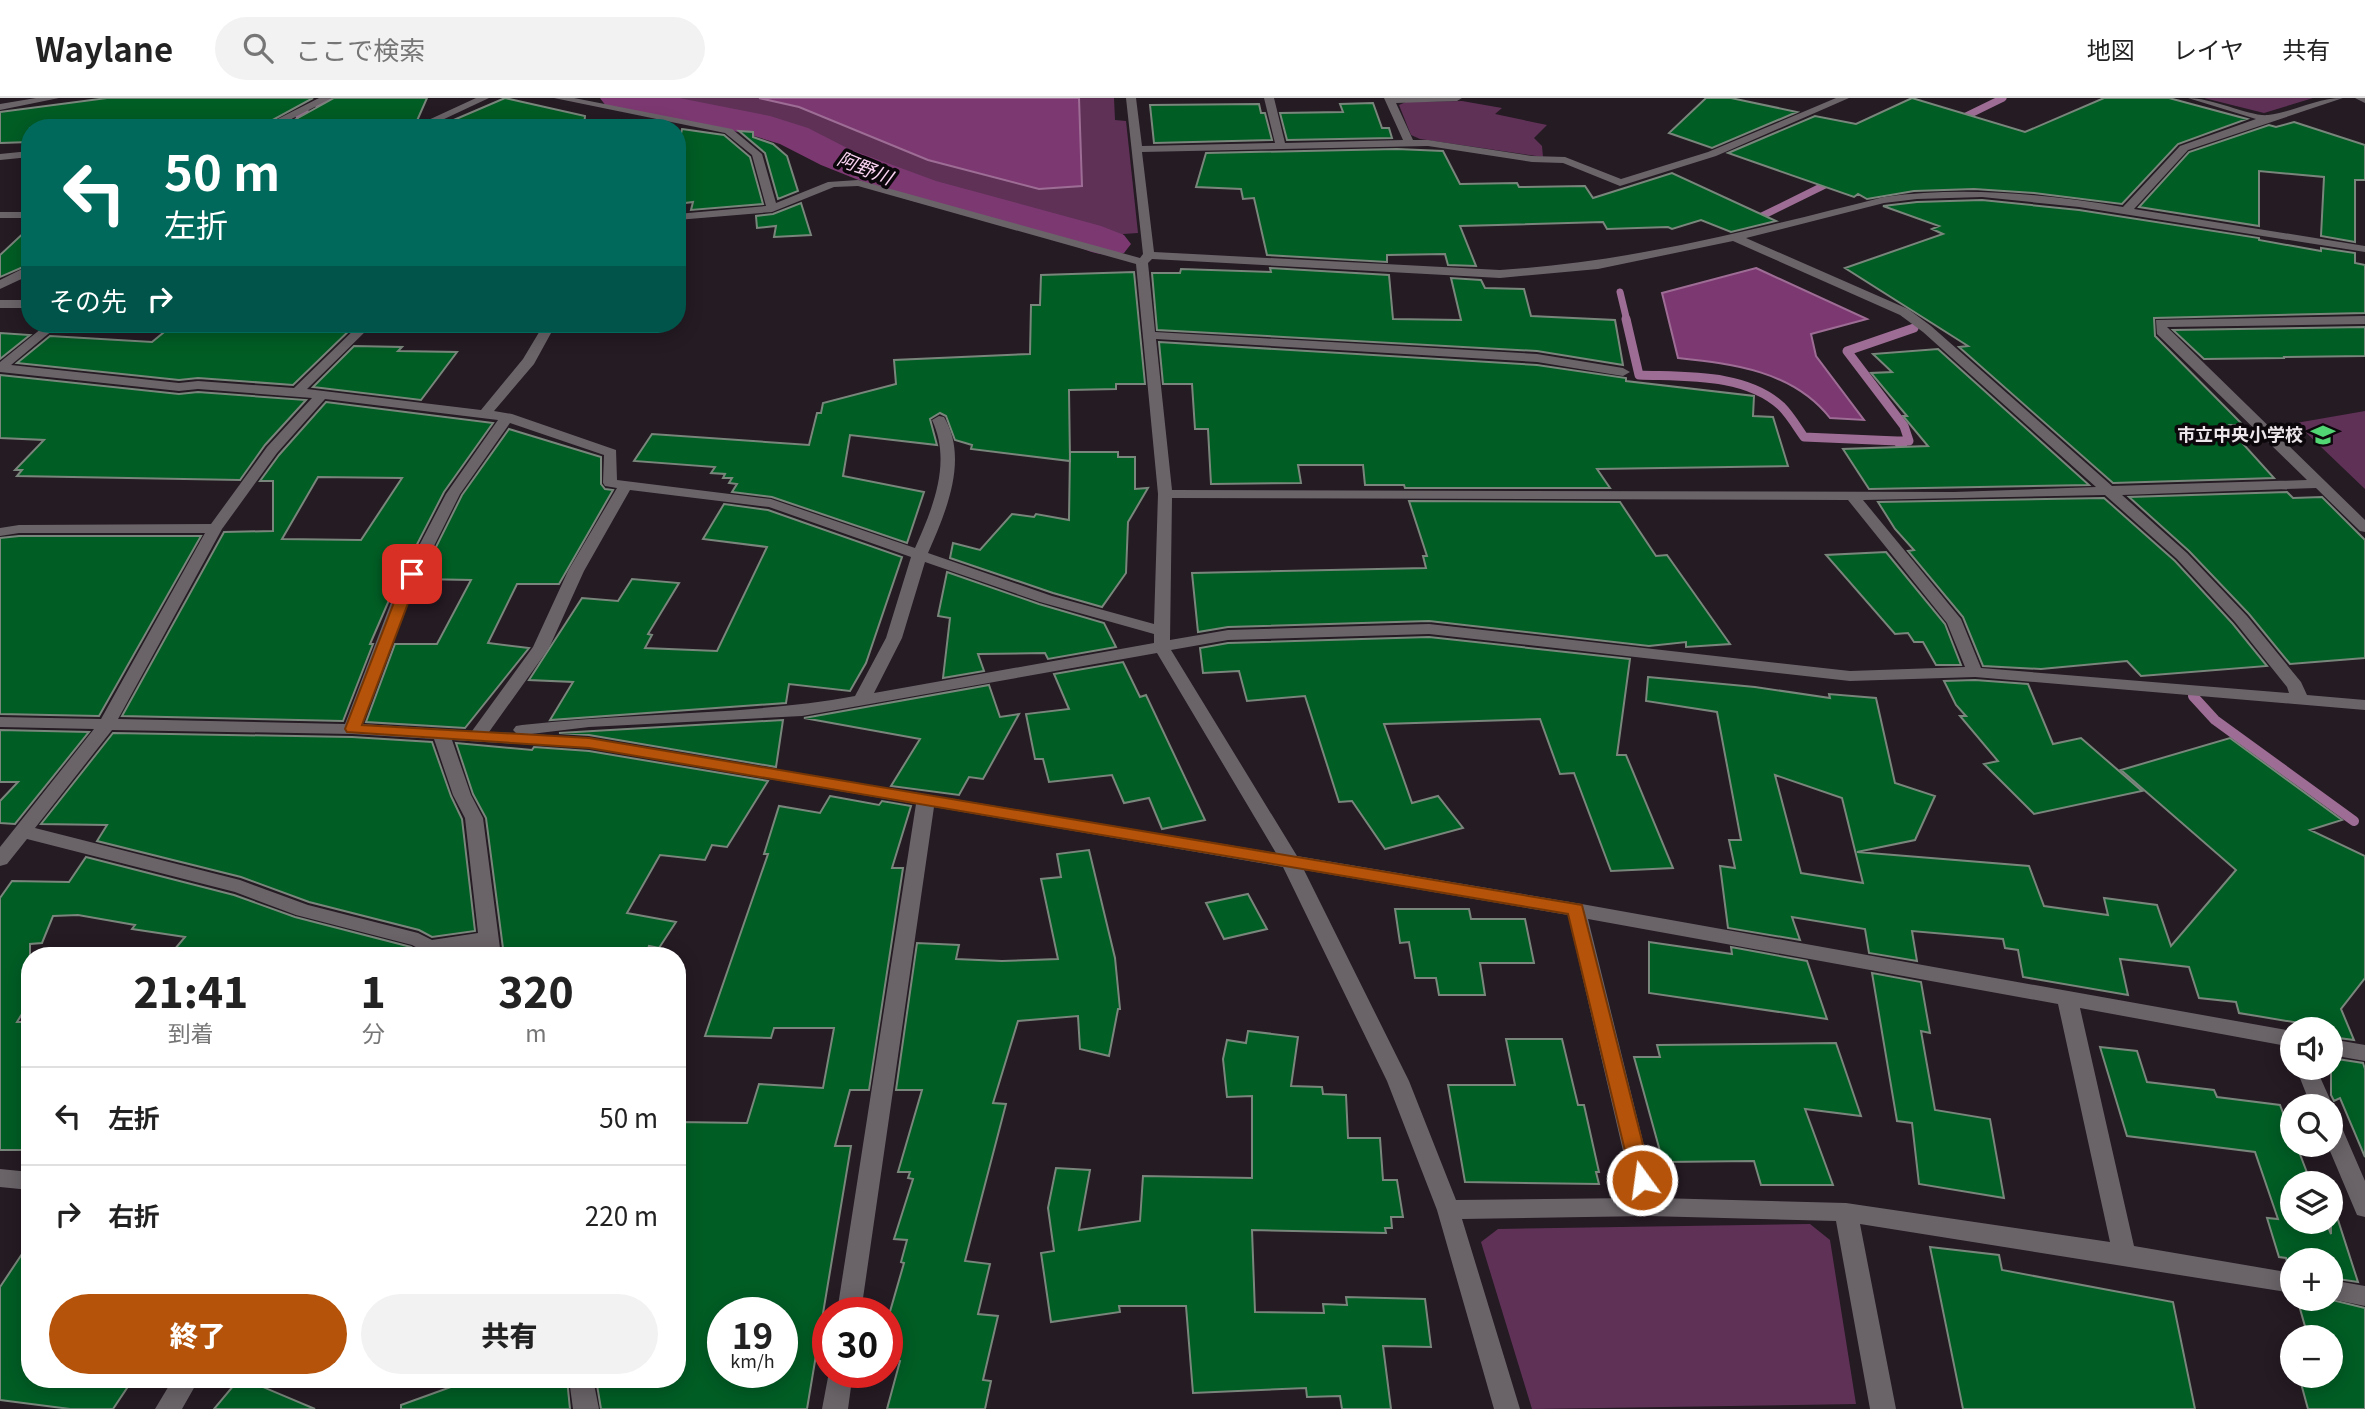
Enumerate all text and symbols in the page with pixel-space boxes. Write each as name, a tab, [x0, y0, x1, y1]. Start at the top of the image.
search box	[215, 17, 705, 80]
text: Waylane	[35, 24, 173, 72]
icon: search	[239, 29, 277, 67]
text: ここで検索	[295, 30, 425, 67]
text: 地図	[2087, 31, 2135, 66]
text: レイヤ	[2173, 31, 2244, 66]
text: 共有	[2282, 31, 2330, 66]
text: 50 m	[164, 134, 280, 205]
water label: 阿野川	[834, 143, 899, 191]
icon: left	[49, 147, 140, 238]
text: 左折	[164, 200, 228, 246]
icon: right	[141, 280, 179, 318]
text: その先	[49, 281, 127, 318]
place label: 市立中央小学校	[2177, 420, 2303, 446]
school or university icon: 市立中央小学校	[2309, 421, 2337, 449]
pin	[382, 544, 442, 604]
icon: arrive	[393, 555, 431, 593]
text: 21:41	[133, 959, 248, 1020]
text: 1	[361, 959, 386, 1020]
text: 320	[498, 959, 574, 1020]
text: 到着	[168, 1015, 214, 1049]
text: 分	[362, 1015, 385, 1049]
text: m	[525, 1015, 547, 1049]
map controls	[2280, 1017, 2343, 1388]
button: sound	[2280, 1017, 2343, 1080]
button: search	[2280, 1094, 2343, 1157]
icon: left	[49, 1097, 87, 1135]
text: 左折	[108, 1098, 160, 1135]
text: 50 m	[599, 1098, 658, 1135]
position arrow	[1605, 1143, 1679, 1217]
button: layers	[2280, 1171, 2343, 1234]
icon: right	[49, 1195, 87, 1233]
text: 右折	[108, 1196, 160, 1233]
text: 220 m	[585, 1196, 658, 1233]
button: +	[2280, 1248, 2343, 1311]
button: 終了	[49, 1294, 347, 1374]
button: 共有	[361, 1294, 658, 1374]
speed limit sign: 30	[812, 1297, 903, 1388]
text: 19	[732, 1308, 773, 1359]
button: −	[2280, 1325, 2343, 1388]
text: km/h	[730, 1347, 775, 1373]

